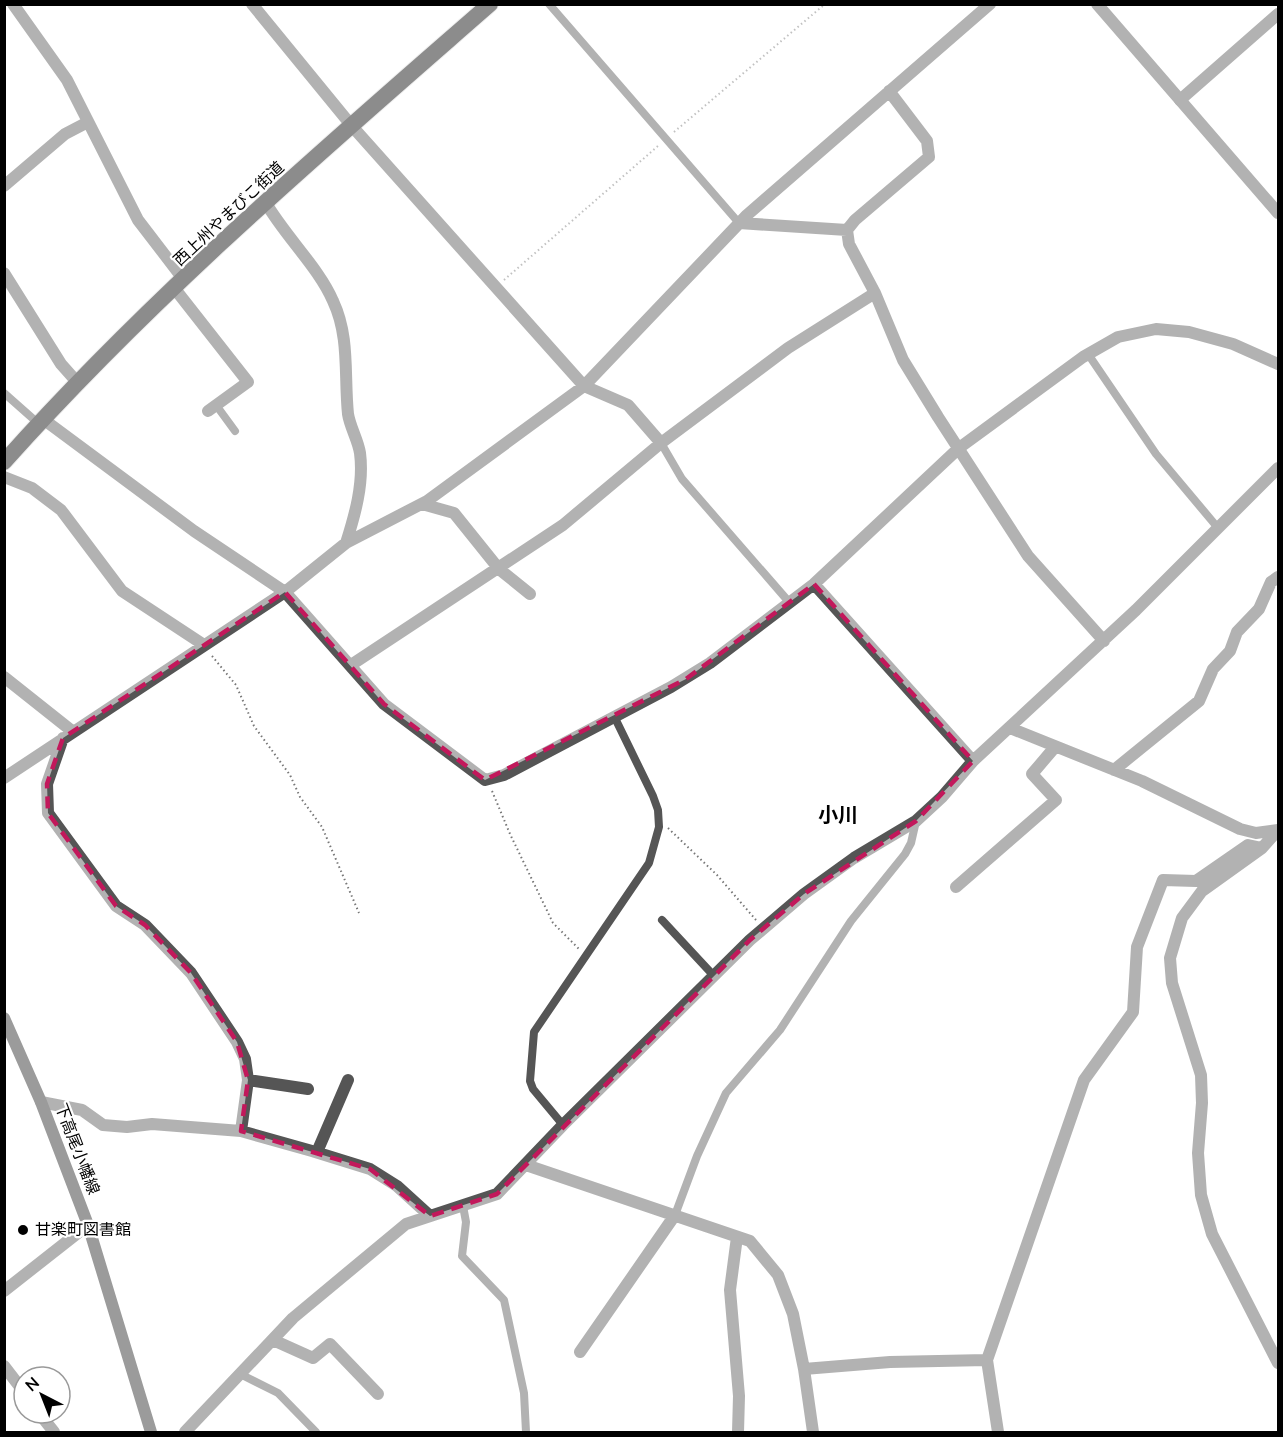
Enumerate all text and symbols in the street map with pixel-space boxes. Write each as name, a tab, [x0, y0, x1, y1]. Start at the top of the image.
street label: 西上州やまびこ街道	[169, 157, 289, 271]
district label: 小川	[818, 802, 858, 829]
street label: 下高尾小幡線	[50, 1100, 104, 1198]
place label: 甘楽町図書館	[35, 1219, 131, 1241]
marker: 甘楽町図書館	[16, 1223, 30, 1237]
north arrow	[12, 1365, 72, 1425]
text: N	[21, 1372, 44, 1397]

